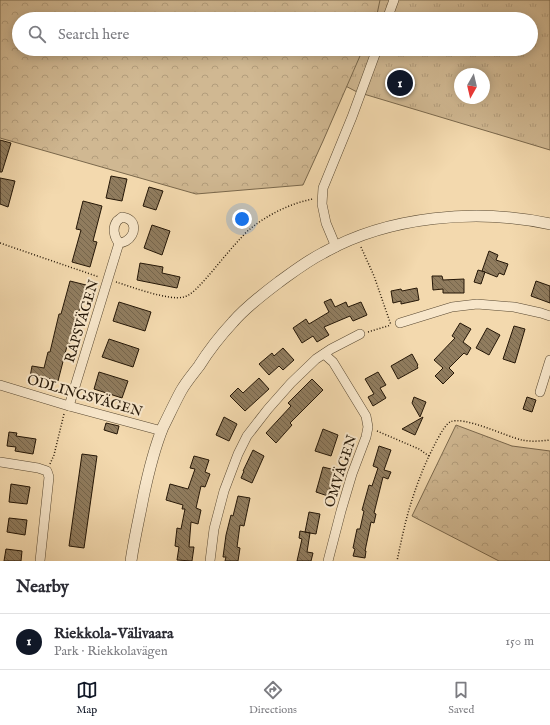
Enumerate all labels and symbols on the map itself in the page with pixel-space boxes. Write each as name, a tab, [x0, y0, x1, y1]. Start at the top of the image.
pin: 1	[387, 68, 413, 98]
north arrow	[454, 68, 490, 104]
your location	[232, 209, 252, 229]
street label: RAPSVÄGEN	[60, 277, 103, 365]
street label: ODLINGSVÄGEN	[25, 370, 145, 421]
street label: OMVÄGEN	[320, 432, 361, 510]

